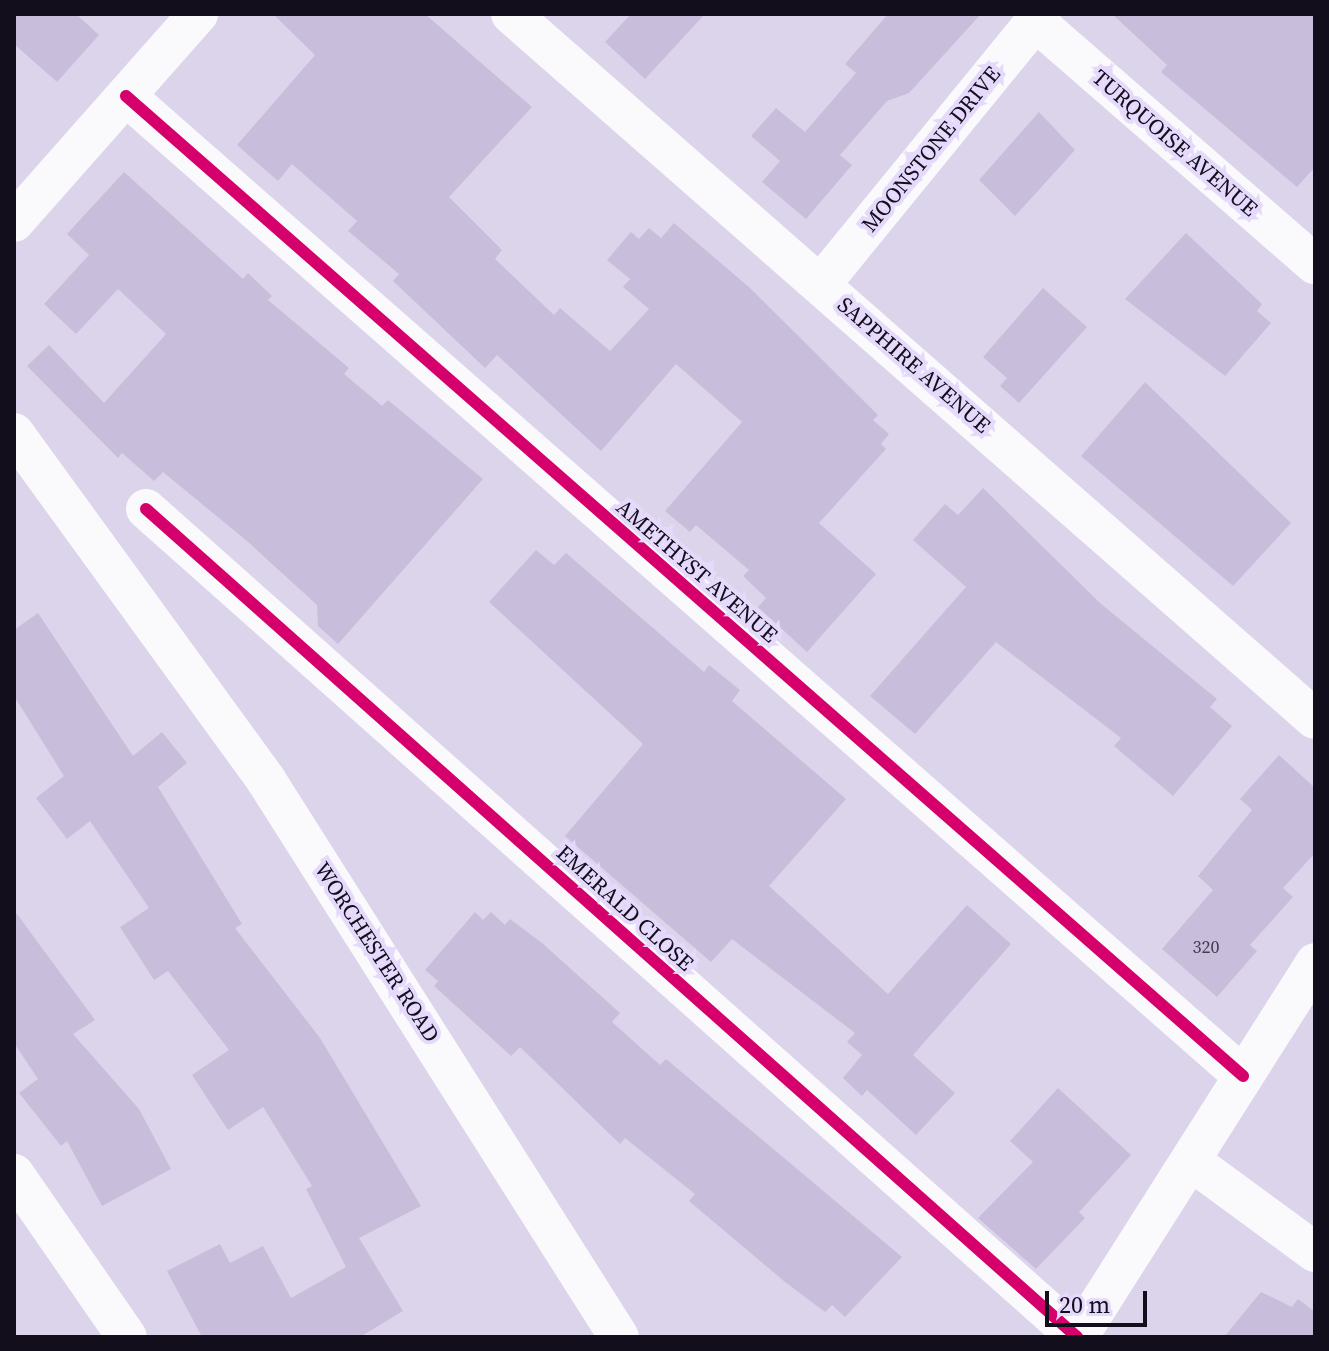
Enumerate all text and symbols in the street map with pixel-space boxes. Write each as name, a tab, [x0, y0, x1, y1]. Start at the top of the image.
street label: MOONSTONE DRIVE	[856, 61, 1006, 237]
street label: TURQUOISE AVENUE	[1087, 64, 1263, 222]
street label: SAPPHIRE AVENUE	[832, 291, 996, 439]
street label: AMETHYST AVENUE	[611, 494, 783, 648]
street label: EMERALD CLOSE	[551, 840, 699, 976]
street label: WORCHESTER ROAD	[309, 857, 445, 1047]
house number: 320	[1193, 936, 1219, 958]
scale bar	[1049, 1275, 1151, 1325]
text: 20 m	[1059, 1288, 1110, 1321]

